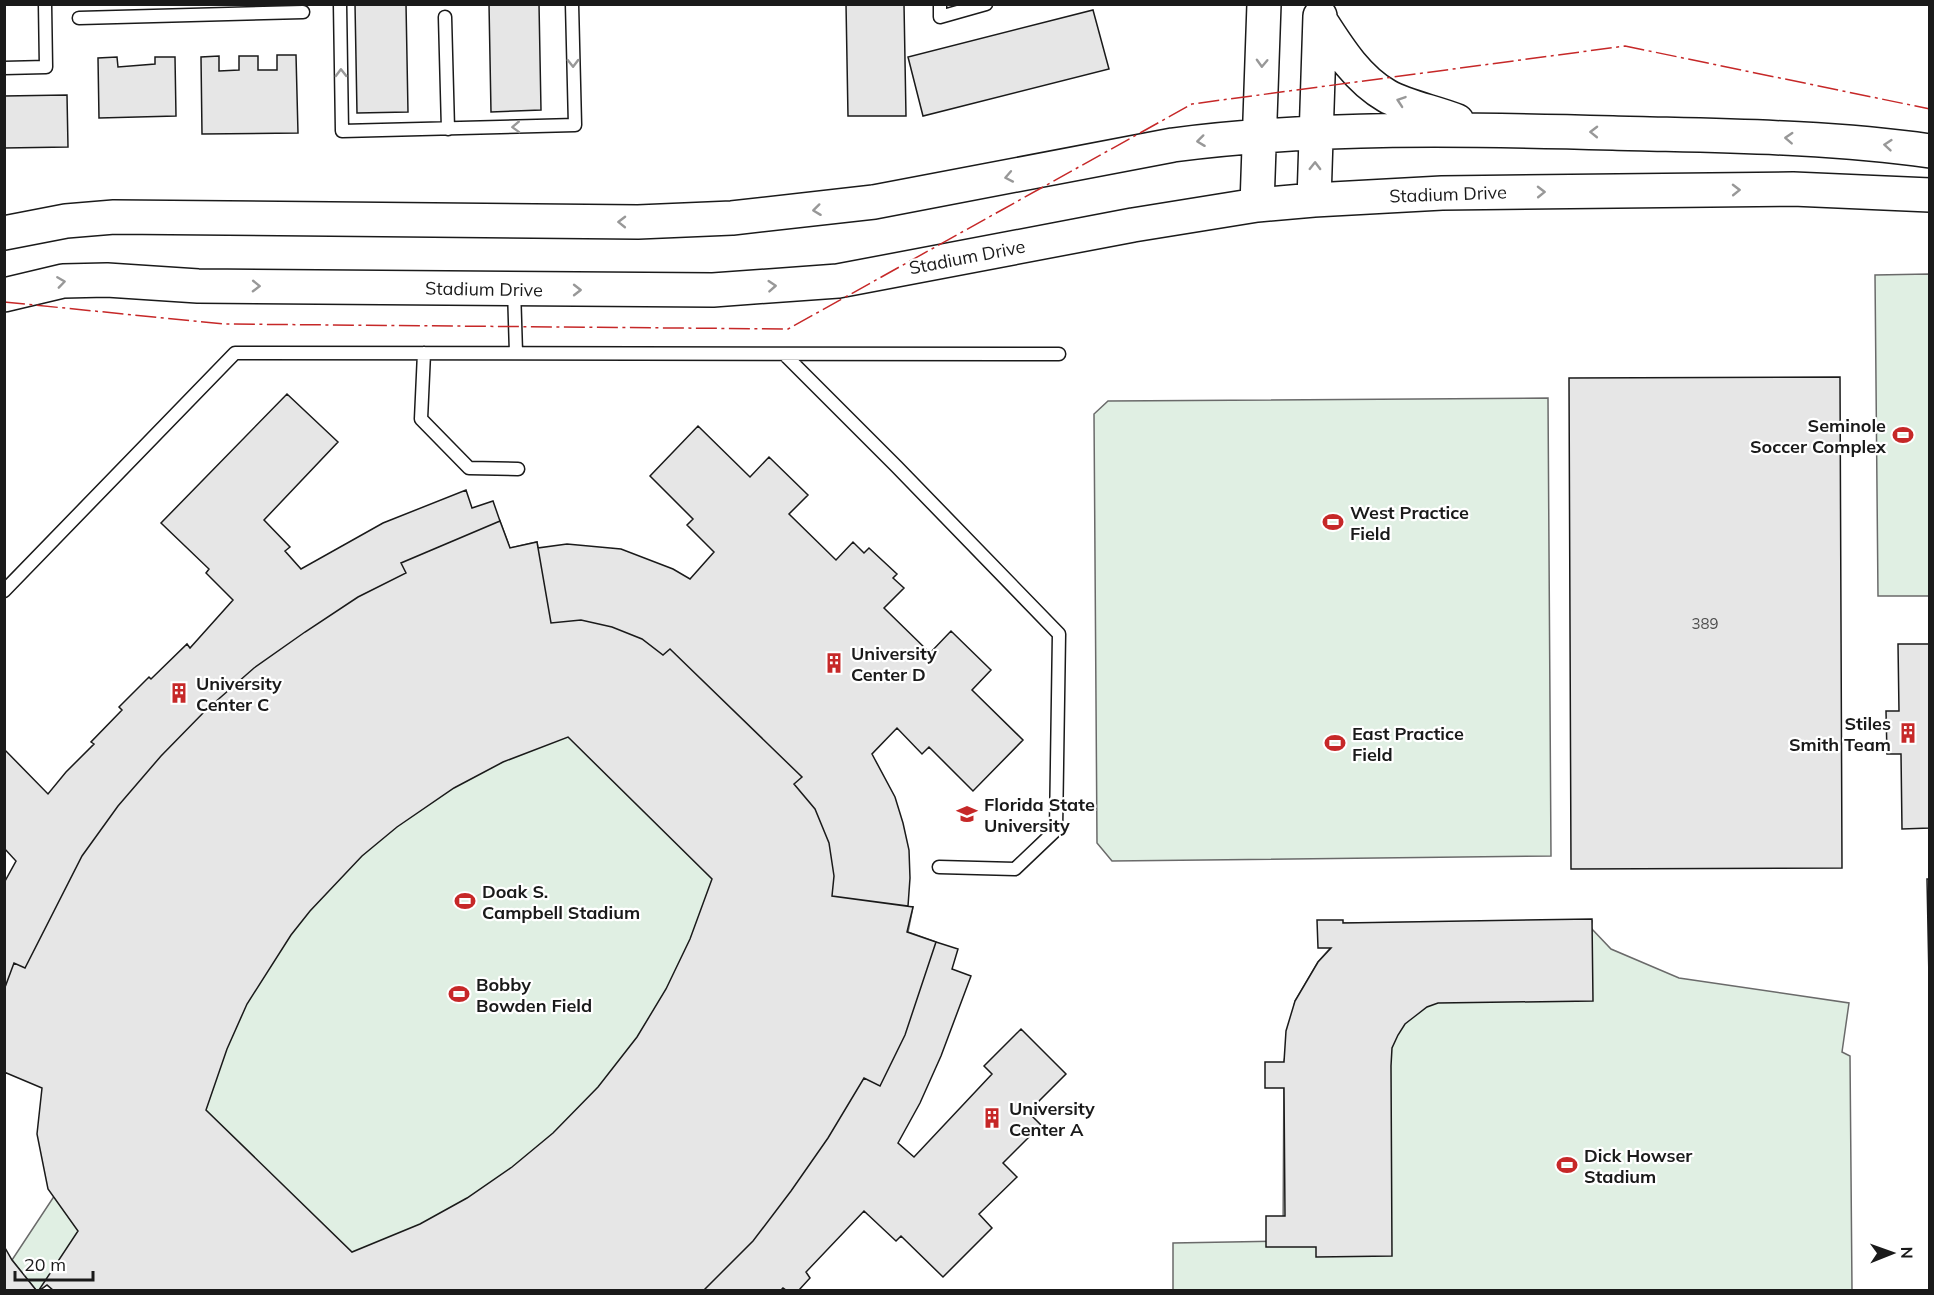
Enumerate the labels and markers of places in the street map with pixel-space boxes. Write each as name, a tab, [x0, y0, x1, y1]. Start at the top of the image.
place label: Seminole Soccer Complex	[1750, 414, 1887, 458]
sports icon: Seminole Soccer Complex	[1891, 423, 1915, 447]
place label: West Practice Field	[1350, 501, 1469, 545]
sports icon: West Practice Field	[1321, 510, 1345, 534]
place label: University Center D	[851, 642, 937, 686]
building icon: University Center D	[822, 651, 846, 675]
place label: University Center C	[196, 672, 282, 716]
building icon: University Center C	[167, 681, 191, 705]
place label: Stiles Smith Team	[1789, 712, 1891, 756]
building icon: Stiles Smith Team	[1896, 721, 1920, 745]
place label: East Practice Field	[1352, 722, 1464, 766]
sports icon: East Practice Field	[1323, 731, 1347, 755]
place label: Florida State University	[984, 793, 1095, 837]
school or university icon: Florida State University	[955, 802, 979, 826]
place label: Doak S. Campbell Stadium	[482, 880, 640, 924]
sports icon: Doak S. Campbell Stadium	[453, 889, 477, 913]
place label: Bobby Bowden Field	[476, 973, 592, 1017]
sports icon: Bobby Bowden Field	[447, 982, 471, 1006]
place label: University Center A	[1009, 1097, 1095, 1141]
building icon: University Center A	[980, 1106, 1004, 1130]
place label: Dick Howser Stadium	[1584, 1144, 1693, 1188]
sports icon: Dick Howser Stadium	[1555, 1153, 1579, 1177]

